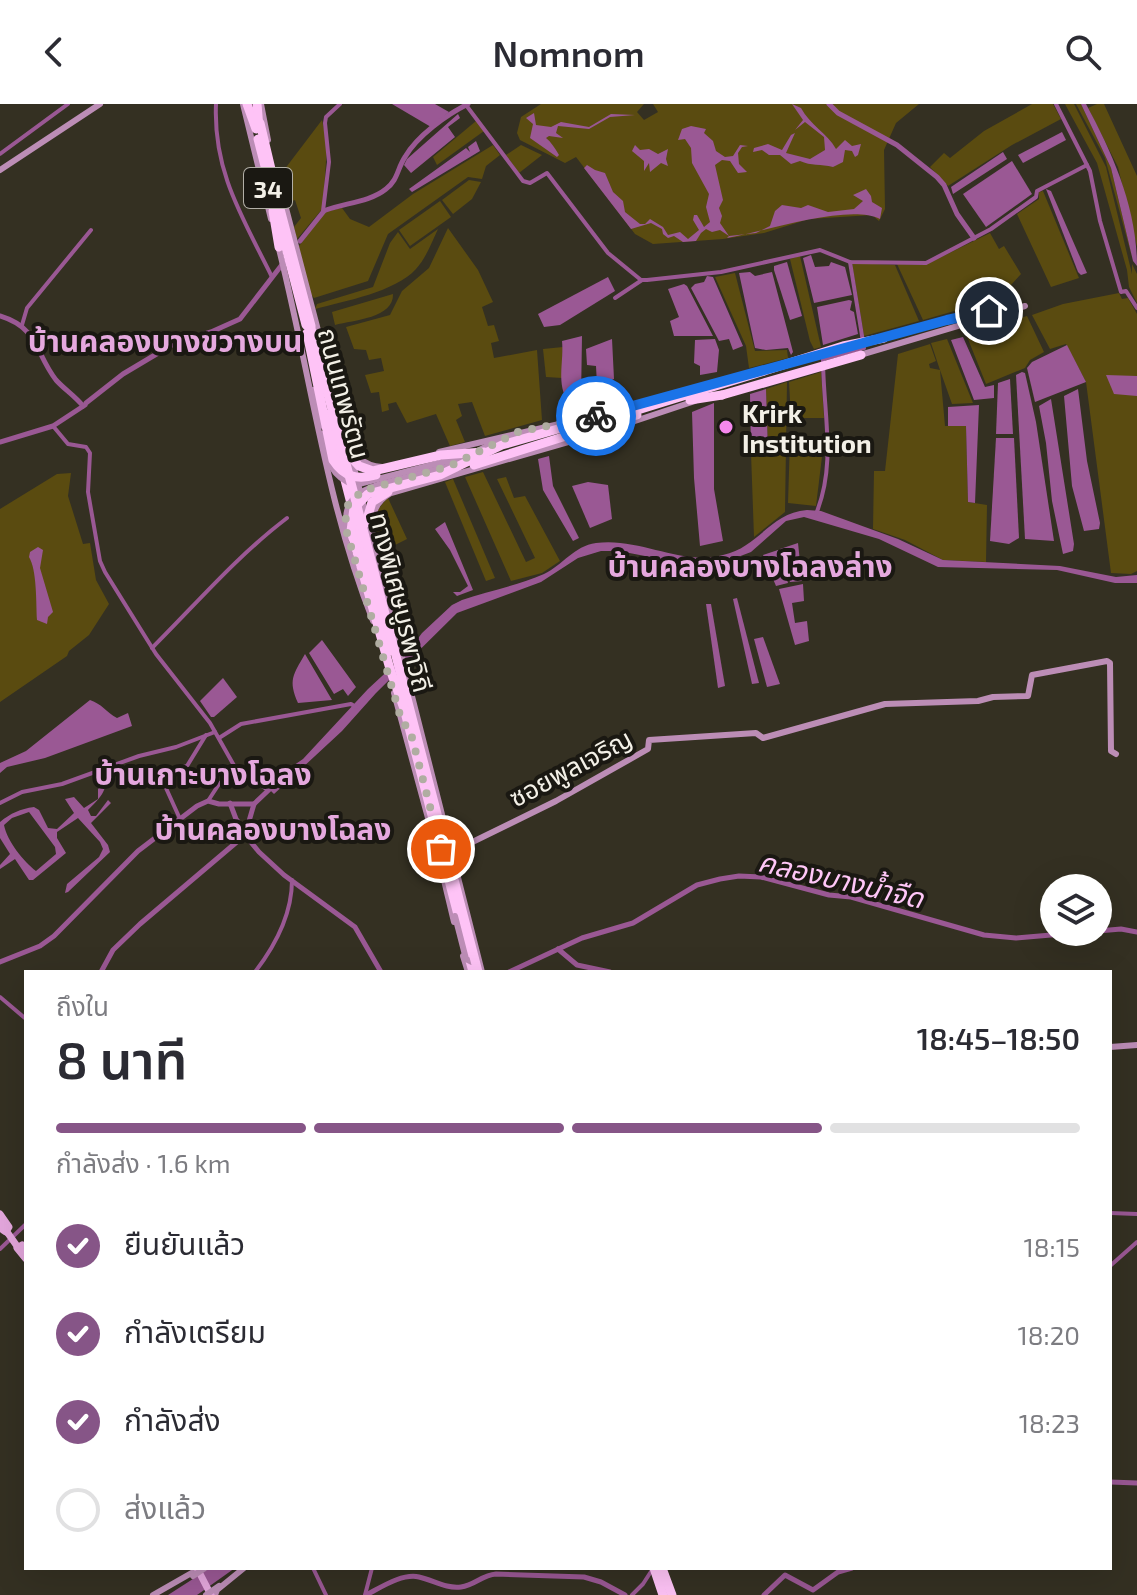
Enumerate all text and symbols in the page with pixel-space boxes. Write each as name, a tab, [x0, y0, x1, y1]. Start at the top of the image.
icon: back	[32, 30, 76, 74]
icon: search	[1061, 30, 1105, 74]
text: Nomnom	[492, 31, 645, 74]
road number: 34	[244, 168, 292, 208]
pin	[955, 277, 1023, 345]
icon: home	[967, 289, 1011, 333]
district label: บ้านคลองบางขวางบน	[28, 322, 302, 358]
street label: ถนนเทพรัตน	[313, 324, 377, 462]
courier	[556, 376, 636, 456]
icon: bike	[574, 394, 618, 438]
place label: Krirk Institution	[742, 397, 872, 458]
marker: Krirk Institution	[717, 418, 735, 436]
street label: ทางพิเศษบูรพาวิถี	[363, 509, 439, 696]
district label: บ้านคลองบางโฉลงล่าง	[607, 547, 893, 583]
street label: ซอยพูลเจริญ	[503, 722, 638, 814]
district label: บ้านเกาะบางโฉลง	[94, 755, 312, 791]
district label: บ้านคลองบางโฉลง	[155, 810, 391, 846]
pin	[407, 815, 475, 883]
icon: bag	[419, 827, 463, 871]
water label: คลองบางน้ำจืด	[755, 843, 928, 915]
map controls	[1040, 874, 1112, 946]
button: layers	[1040, 874, 1112, 946]
text: ถึงใน	[56, 990, 109, 1021]
text: 18:45–18:50	[917, 1020, 1080, 1056]
text: 8 นาที	[56, 1027, 187, 1089]
text: กำลังส่ง · 1.6 km	[56, 1147, 231, 1178]
icon: check	[56, 1224, 100, 1268]
text: ยืนยันแล้ว	[124, 1225, 245, 1261]
text: 18:15	[1023, 1231, 1080, 1262]
icon: check	[56, 1312, 100, 1356]
text: กำลังเตรียม	[124, 1313, 266, 1349]
text: 18:20	[1017, 1319, 1080, 1350]
icon: check	[56, 1400, 100, 1444]
text: กำลังส่ง	[124, 1401, 221, 1437]
text: 18:23	[1019, 1407, 1080, 1438]
text: ส่งแล้ว	[124, 1489, 206, 1525]

